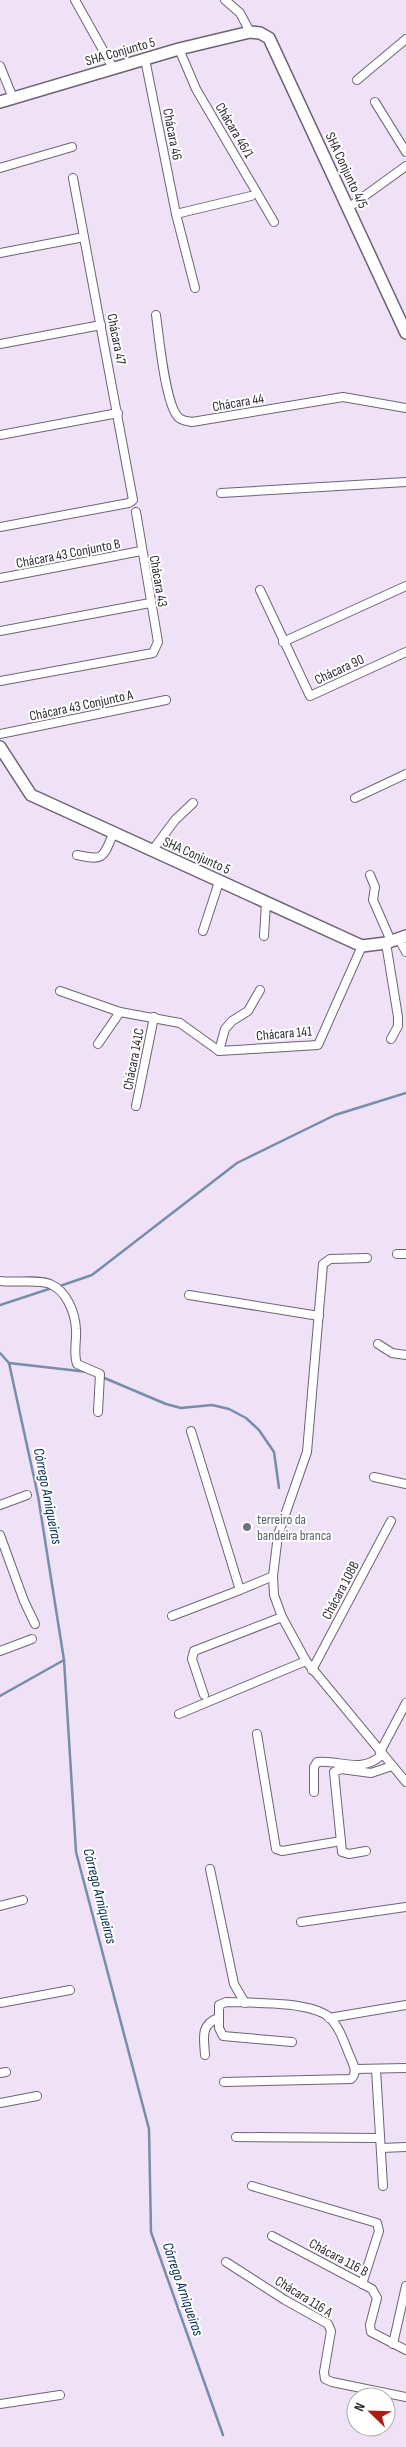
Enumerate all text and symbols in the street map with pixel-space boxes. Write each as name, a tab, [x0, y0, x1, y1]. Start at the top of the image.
street label: SHA Conjunto 5	[83, 33, 157, 70]
street label: Chácara 46/1	[211, 100, 258, 161]
street label: Chácara 46	[159, 107, 186, 161]
street label: SHA Conjunto 4/5	[322, 129, 372, 211]
street label: Chácara 47	[103, 312, 130, 367]
street label: Chácara 44	[211, 390, 265, 415]
street label: Chácara 43 Conjunto B	[15, 535, 122, 572]
street label: Chácara 43	[146, 554, 171, 608]
street label: Chácara 90	[312, 651, 367, 688]
street label: Chácara 43 Conjunto A	[28, 686, 135, 725]
street label: SHA Conjunto 5	[160, 833, 234, 878]
street label: Chácara 141	[255, 1023, 313, 1044]
street label: Chácara 141C	[119, 1026, 148, 1092]
water label: Córrego Arniqueiras	[29, 1446, 66, 1547]
place label: terreiro da bandeira branca	[257, 1511, 331, 1544]
marker: terreiro da bandeira branca	[241, 1521, 253, 1533]
street label: Chácara 108B	[318, 1558, 363, 1622]
water label: Córrego Arniqueiras	[78, 1846, 121, 1947]
street label: Chácara 116 B	[306, 2235, 371, 2280]
water label: Córrego Arniqueiras	[158, 2240, 208, 2339]
street label: Chácara 116 A	[272, 2272, 336, 2321]
north arrow	[346, 2387, 396, 2437]
text: N	[350, 2400, 369, 2414]

